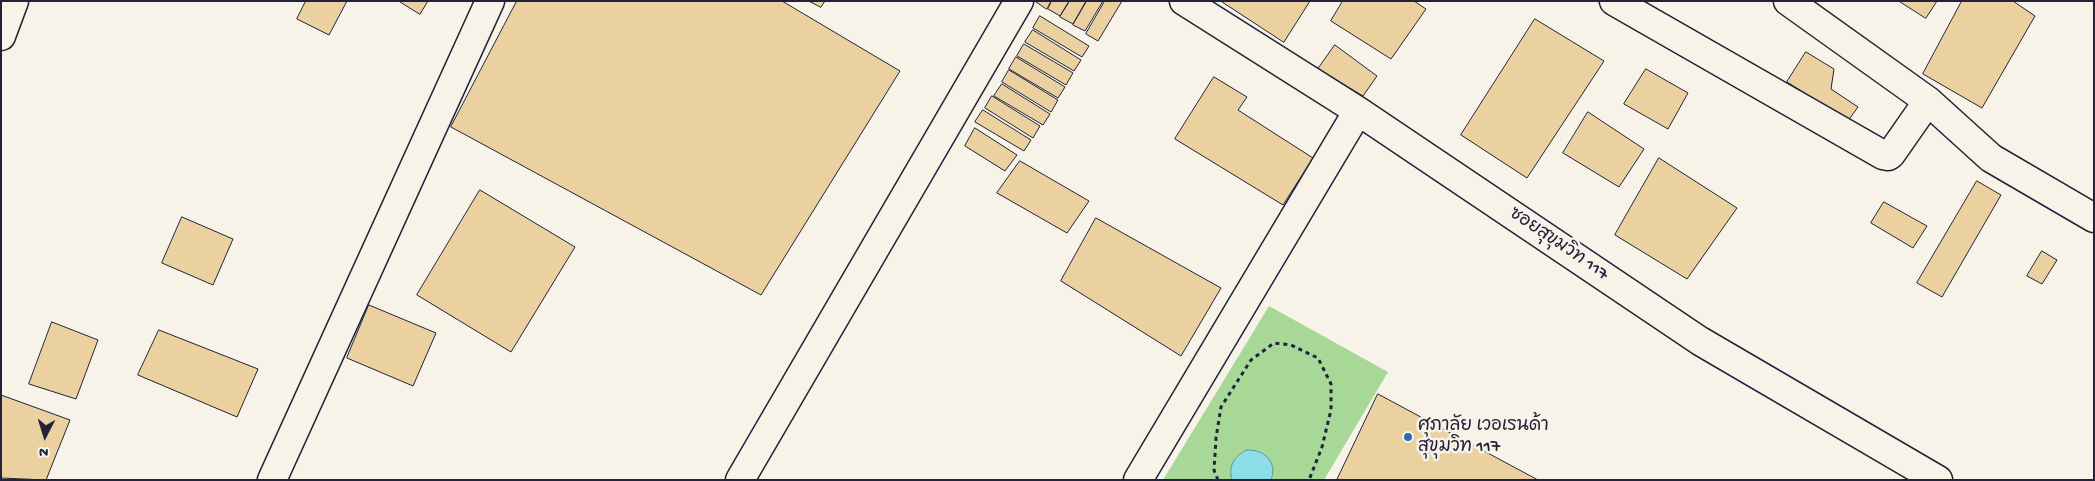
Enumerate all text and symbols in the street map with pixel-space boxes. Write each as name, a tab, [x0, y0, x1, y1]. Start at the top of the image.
street label: ซอยสุขุมวิท 117	[1504, 204, 1612, 286]
north arrow	[20, 411, 70, 461]
place label: ศุภาลัย เวอเรนด้า สุขุมวิท 117	[1418, 416, 1549, 458]
marker: ศุภาลัย เวอเรนด้า สุขุมวิท 117	[1402, 431, 1414, 443]
text: N	[38, 443, 49, 460]

